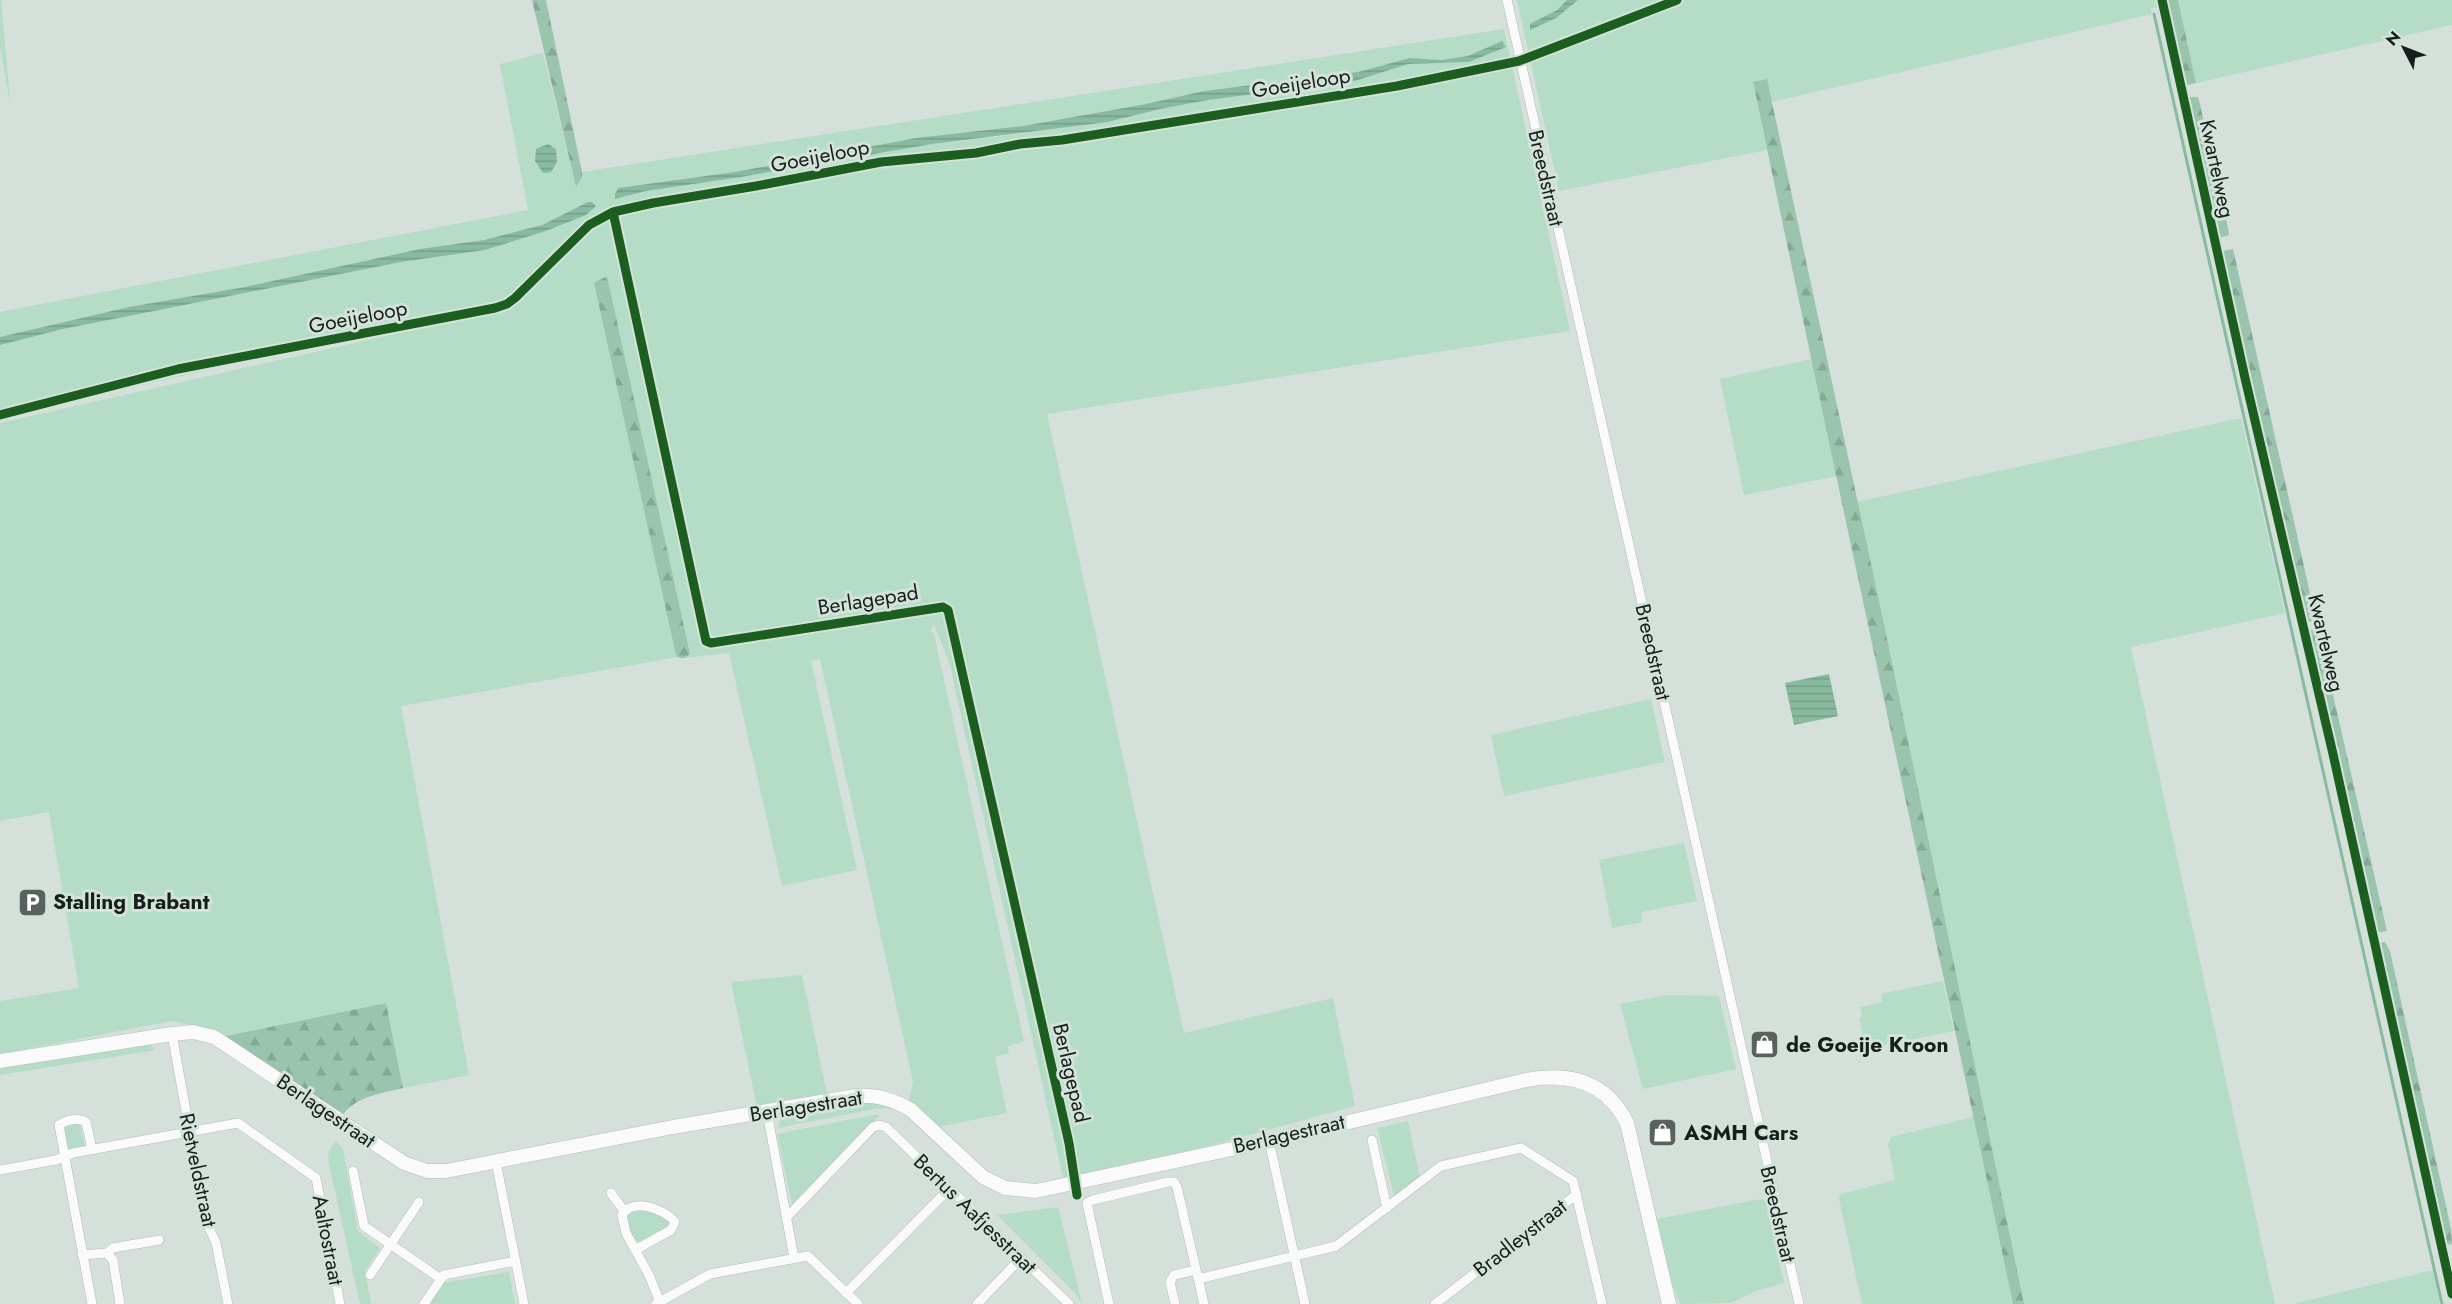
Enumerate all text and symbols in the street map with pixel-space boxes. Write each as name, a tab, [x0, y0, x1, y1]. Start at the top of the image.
north arrow	[2374, 18, 2434, 78]
text: N	[2380, 26, 2406, 51]
street label: Goeijeloop	[1249, 60, 1353, 106]
street label: Kwartelweg	[2192, 117, 2242, 221]
street label: Breedstraat	[1520, 127, 1572, 229]
street label: Goeijeloop	[768, 132, 872, 180]
street label: Goeijeloop	[306, 293, 410, 341]
street label: Berlagepad	[816, 577, 920, 623]
street label: Kwartelweg	[2300, 591, 2352, 695]
street label: Breedstraat	[1627, 601, 1679, 703]
parking icon: Stalling Brabant	[16, 886, 48, 918]
place label: Stalling Brabant	[53, 887, 210, 917]
street label: Berlagepad	[1045, 1020, 1097, 1126]
shop icon: de Goeije Kroon	[1749, 1029, 1781, 1061]
place label: de Goeije Kroon	[1786, 1030, 1949, 1060]
street label: Berlagestraat	[271, 1067, 381, 1155]
street label: Berlagestraat	[748, 1082, 864, 1130]
street label: Berlagestraat	[1230, 1107, 1348, 1161]
street label: Rietveldstraat	[171, 1110, 225, 1230]
shop icon: ASMH Cars	[1647, 1117, 1679, 1149]
place label: ASMH Cars	[1683, 1118, 1799, 1148]
street label: Bertus Aafjesstraat	[907, 1147, 1043, 1281]
street label: Breedstraat	[1752, 1163, 1804, 1265]
street label: Aaltostraat	[305, 1192, 351, 1288]
street label: Bradleystraat	[1467, 1192, 1573, 1284]

